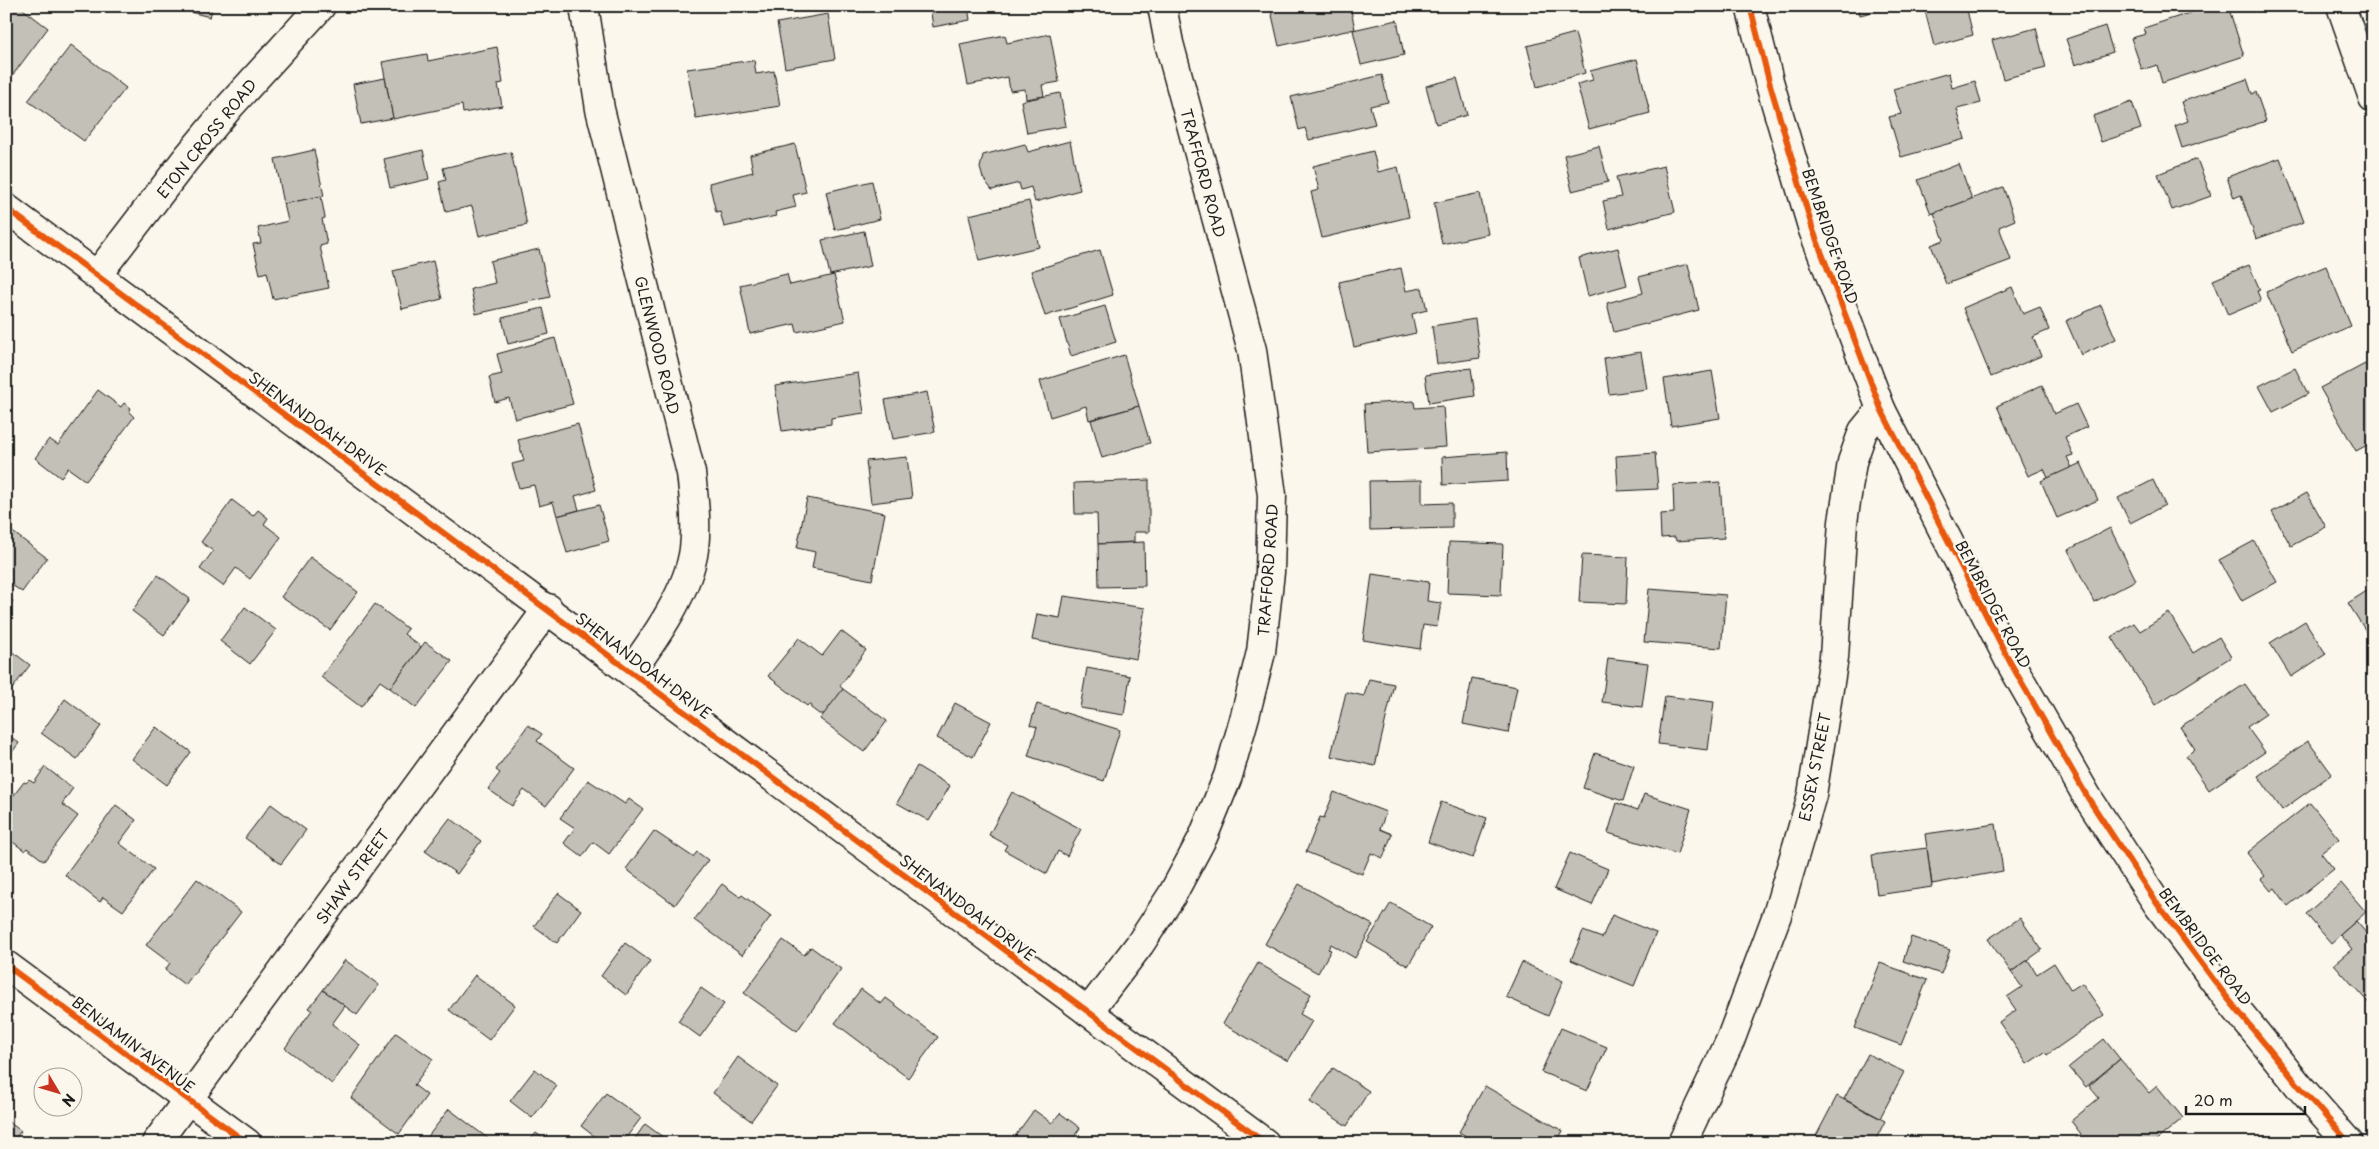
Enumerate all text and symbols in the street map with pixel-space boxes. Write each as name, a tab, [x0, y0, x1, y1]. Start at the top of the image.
street label: ETON CROSS ROAD	[151, 73, 261, 203]
street label: TRAFFORD ROAD	[1176, 106, 1232, 240]
street label: BEMBRIDGE ROAD	[1797, 165, 1865, 307]
street label: GLENWOOD ROAD	[630, 273, 686, 417]
street label: SHENANDOAH DRIVE	[245, 365, 391, 481]
street label: TRAFFORD ROAD	[1251, 503, 1283, 637]
street label: BEMBRIDGE ROAD	[1950, 536, 2038, 672]
street label: SHENANDOAH DRIVE	[571, 606, 717, 724]
street label: ESSEX STREET	[1792, 710, 1836, 823]
street label: SHAW STREET	[310, 823, 395, 928]
street label: SHENANDOAH DRIVE	[895, 848, 1041, 966]
street label: BEMBRIDGE ROAD	[2154, 882, 2258, 1010]
street label: BENJAMIN AVENUE	[68, 990, 200, 1098]
north arrow	[32, 1066, 82, 1116]
scale bar	[2186, 1084, 2305, 1116]
text: 20 m	[2194, 1088, 2233, 1111]
text: N	[57, 1089, 80, 1111]

